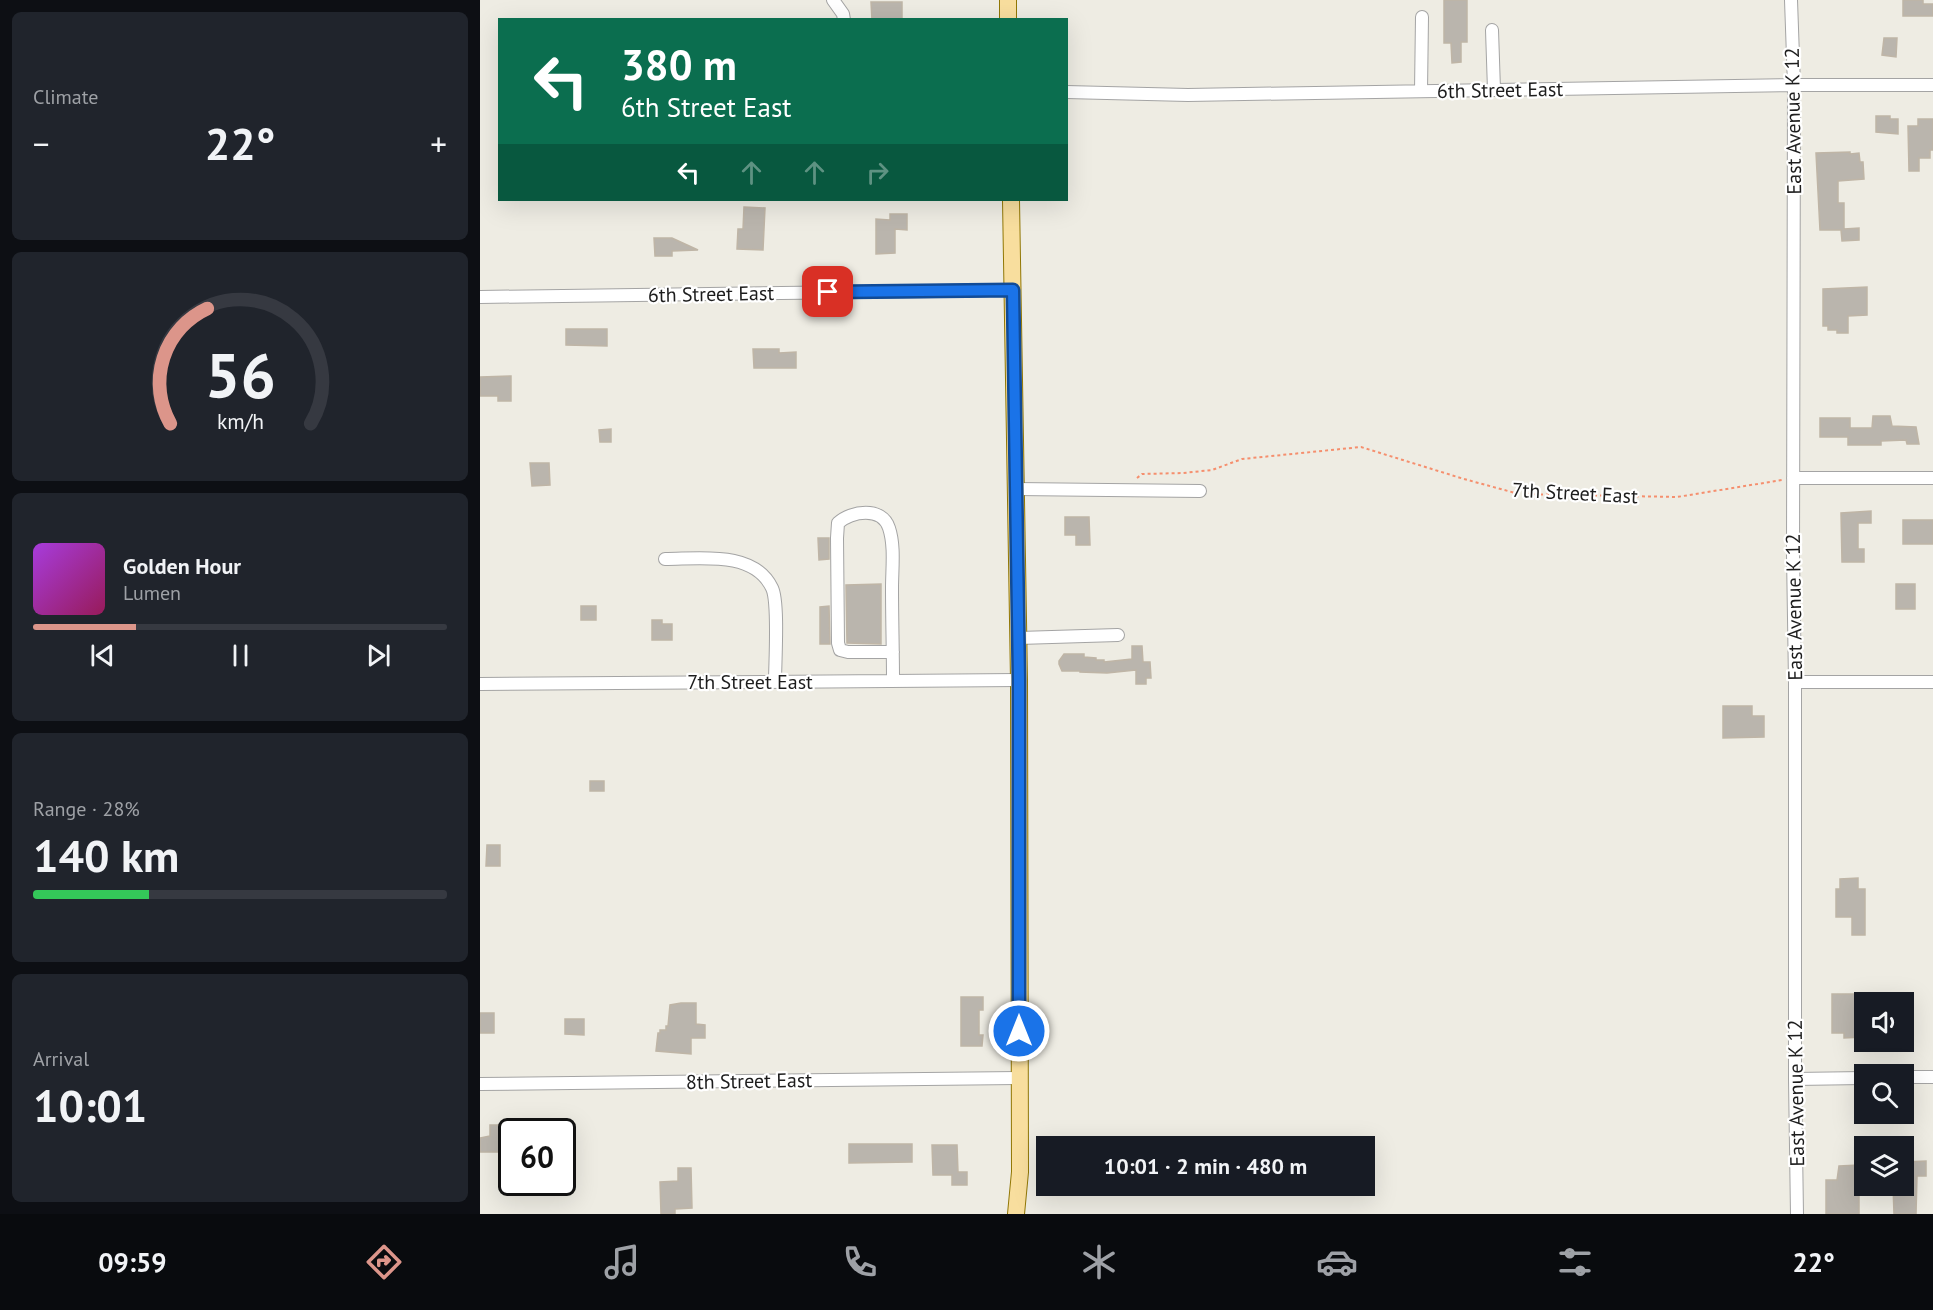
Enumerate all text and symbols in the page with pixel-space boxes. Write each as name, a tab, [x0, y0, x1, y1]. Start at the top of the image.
text: 380 m	[621, 37, 737, 92]
icon: left	[522, 42, 600, 120]
street label: East Avenue K 12	[1779, 47, 1807, 195]
street label: 6th Street East	[1437, 76, 1564, 104]
text: Climate	[33, 84, 99, 110]
text: 6th Street East	[621, 90, 791, 124]
text: 22°	[205, 114, 275, 172]
text: −	[33, 122, 50, 165]
text: +	[430, 122, 447, 165]
icon: left	[672, 156, 705, 189]
icon: ahead	[735, 156, 768, 189]
icon: ahead	[798, 156, 831, 189]
icon: right	[861, 156, 894, 189]
pin	[802, 266, 853, 317]
icon: arrive	[811, 275, 844, 308]
street label: 6th Street East	[648, 280, 775, 308]
text: 56	[205, 334, 275, 415]
text: km/h	[216, 407, 263, 435]
street label: 7th Street East	[1512, 477, 1639, 509]
street label: East Avenue K 12	[1780, 533, 1808, 681]
text: Golden Hour	[123, 552, 241, 580]
text: Lumen	[123, 580, 181, 606]
icon: previous	[86, 639, 119, 672]
icon: pause	[224, 639, 257, 672]
icon: next	[362, 639, 395, 672]
street label: 7th Street East	[687, 669, 813, 695]
text: Range · 28%	[33, 796, 140, 822]
text: 140 km	[33, 826, 179, 884]
map controls	[1854, 992, 1914, 1196]
button: sound	[1854, 992, 1914, 1052]
position arrow	[987, 999, 1051, 1063]
street label: East Avenue K 12	[1782, 1019, 1810, 1167]
text: Arrival	[33, 1046, 89, 1072]
button: search	[1854, 1064, 1914, 1124]
street label: 8th Street East	[686, 1067, 813, 1095]
text: 10:01	[33, 1076, 147, 1134]
speed limit sign: 60	[498, 1118, 576, 1196]
button: layers	[1854, 1136, 1914, 1196]
text: 10:01 · 2 min · 480 m	[1104, 1152, 1307, 1180]
icon: directions	[363, 1241, 405, 1283]
icon: music	[601, 1241, 643, 1283]
icon: phone	[839, 1241, 881, 1283]
icon: climate	[1078, 1241, 1120, 1283]
icon: car	[1316, 1241, 1358, 1283]
icon: filters	[1554, 1241, 1596, 1283]
text: 09:59	[98, 1245, 167, 1279]
text: 22°	[1792, 1245, 1835, 1279]

